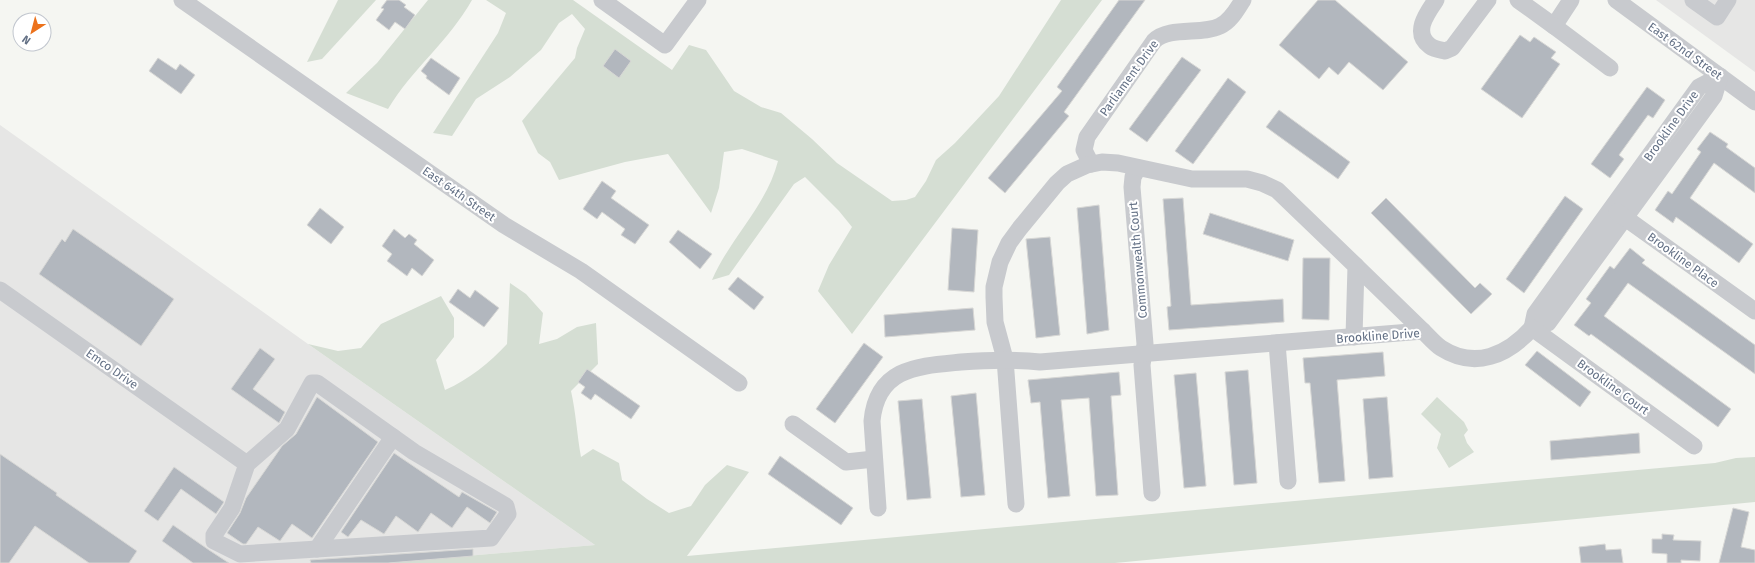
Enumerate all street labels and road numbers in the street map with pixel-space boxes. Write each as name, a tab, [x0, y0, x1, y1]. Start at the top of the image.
street label: East 62nd Street	[1645, 19, 1725, 83]
street label: Parliament Drive	[1097, 37, 1161, 119]
street label: Brookline Drive	[1641, 88, 1701, 164]
street label: East 64th Street	[420, 164, 499, 225]
street label: Commonwealth Court	[1126, 200, 1150, 319]
street label: Brookline Place	[1645, 230, 1721, 290]
street label: Brookline Drive	[1336, 326, 1420, 346]
street label: Emco Drive	[83, 346, 141, 392]
street label: Brookline Court	[1575, 356, 1652, 418]

